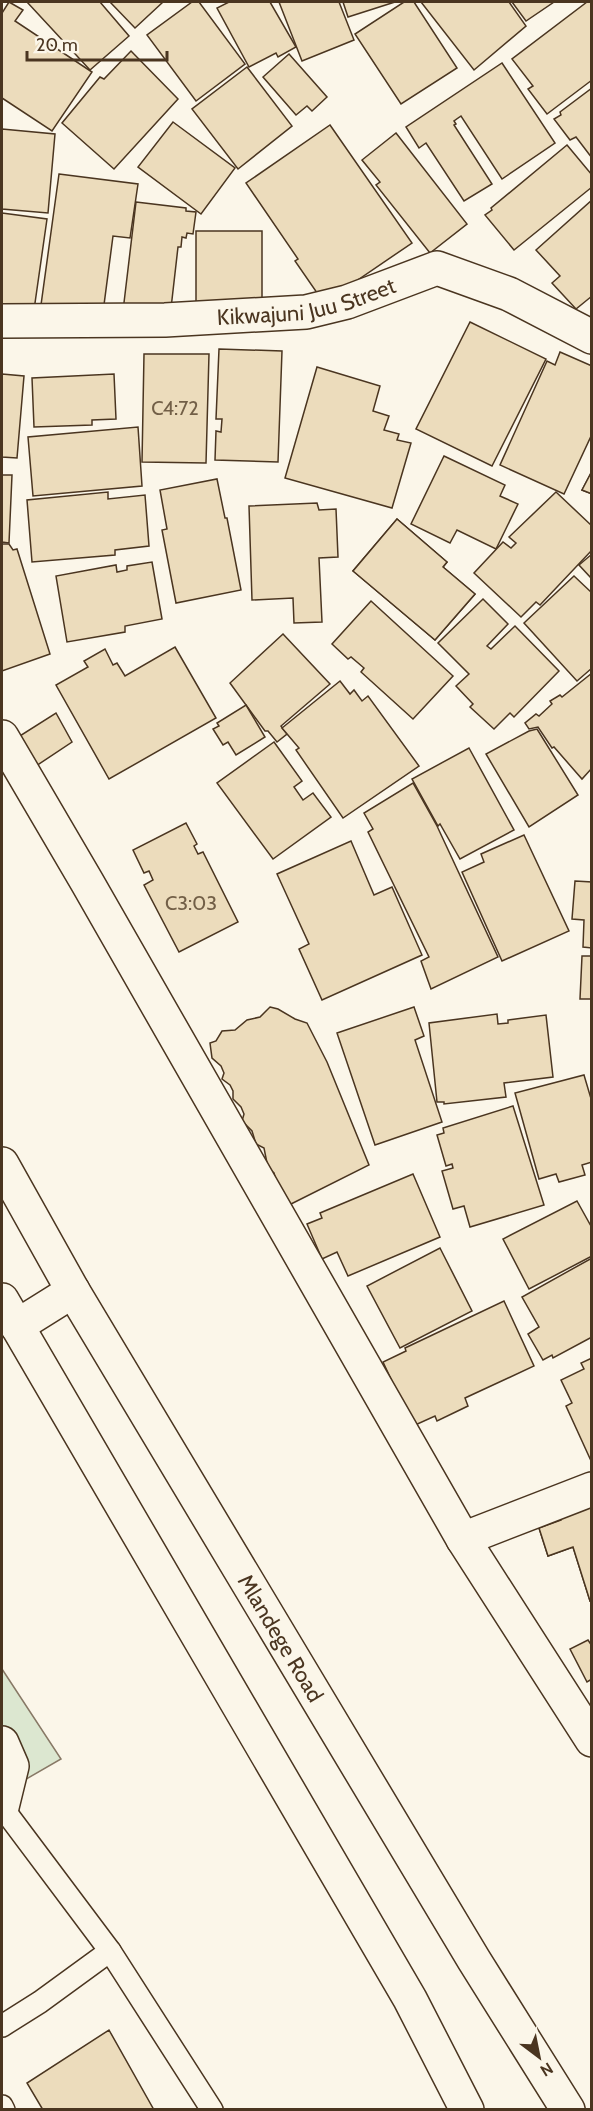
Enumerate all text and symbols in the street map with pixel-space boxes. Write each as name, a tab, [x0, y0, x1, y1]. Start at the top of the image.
scale bar	[27, 24, 166, 62]
text: 20 m	[36, 34, 78, 56]
street label: Kikwajuni Juu Street	[216, 271, 400, 331]
house number: C4:72	[151, 396, 199, 420]
house number: C3:03	[165, 891, 217, 915]
street label: Mlandege Road	[232, 1569, 330, 1707]
north arrow	[509, 2027, 569, 2087]
text: N	[537, 2058, 557, 2080]

